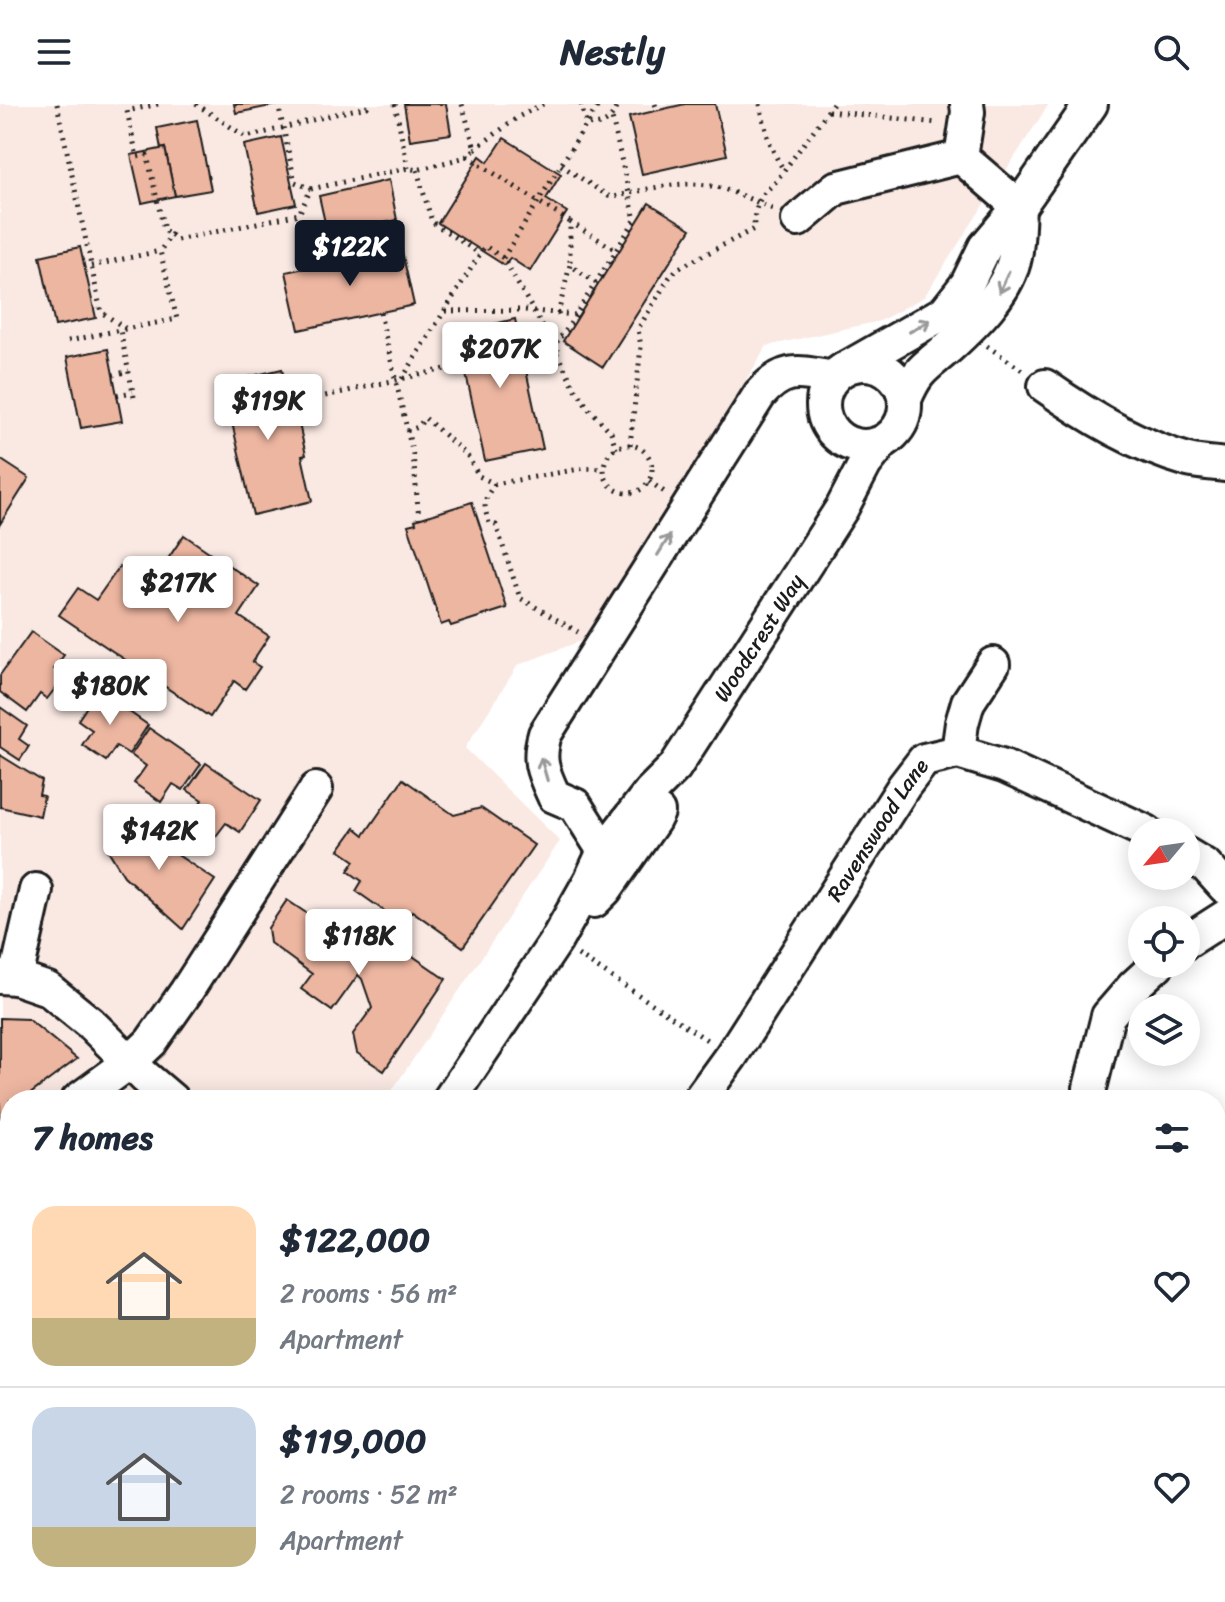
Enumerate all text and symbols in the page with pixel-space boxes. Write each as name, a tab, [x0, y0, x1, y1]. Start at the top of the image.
text: Nestly	[560, 20, 665, 84]
icon: menu	[32, 30, 76, 74]
icon: search	[1149, 30, 1193, 74]
pin: $122K	[294, 220, 406, 288]
text: $122K	[313, 223, 387, 269]
one-way arrow	[996, 270, 1011, 294]
one-way arrow	[908, 318, 931, 334]
pin: $207K	[444, 322, 556, 390]
text: $207K	[460, 325, 540, 371]
pin: $119K	[212, 374, 324, 442]
text: $119K	[232, 377, 304, 423]
one-way arrow	[657, 534, 673, 557]
pin: $217K	[122, 556, 234, 624]
text: $217K	[141, 559, 215, 605]
street label: Woodcrest Way	[702, 565, 815, 710]
pin: $180K	[54, 659, 166, 727]
text: $180K	[72, 662, 148, 708]
street label: Ravenswood Lane	[815, 749, 939, 909]
one-way arrow	[536, 757, 551, 782]
pin: $142K	[103, 804, 215, 872]
text: $142K	[121, 807, 197, 853]
north arrow	[1128, 818, 1200, 890]
map controls	[1128, 818, 1200, 1066]
button: locate	[1128, 906, 1200, 978]
pin: $118K	[303, 909, 415, 977]
text: $118K	[323, 912, 395, 958]
button: layers	[1128, 994, 1200, 1066]
text: 7 homes	[32, 1108, 153, 1168]
icon: filters	[1150, 1116, 1194, 1160]
text: $122,000	[280, 1210, 430, 1270]
icon: home	[96, 1238, 192, 1334]
icon: heart	[1150, 1264, 1194, 1308]
text: 2 rooms · 56 m²	[280, 1270, 458, 1316]
text: Apartment	[280, 1316, 403, 1362]
text: $119,000	[280, 1411, 427, 1471]
icon: home	[96, 1439, 192, 1535]
icon: heart	[1150, 1465, 1194, 1509]
text: 2 rooms · 52 m²	[280, 1471, 458, 1517]
text: Apartment	[280, 1517, 403, 1563]

